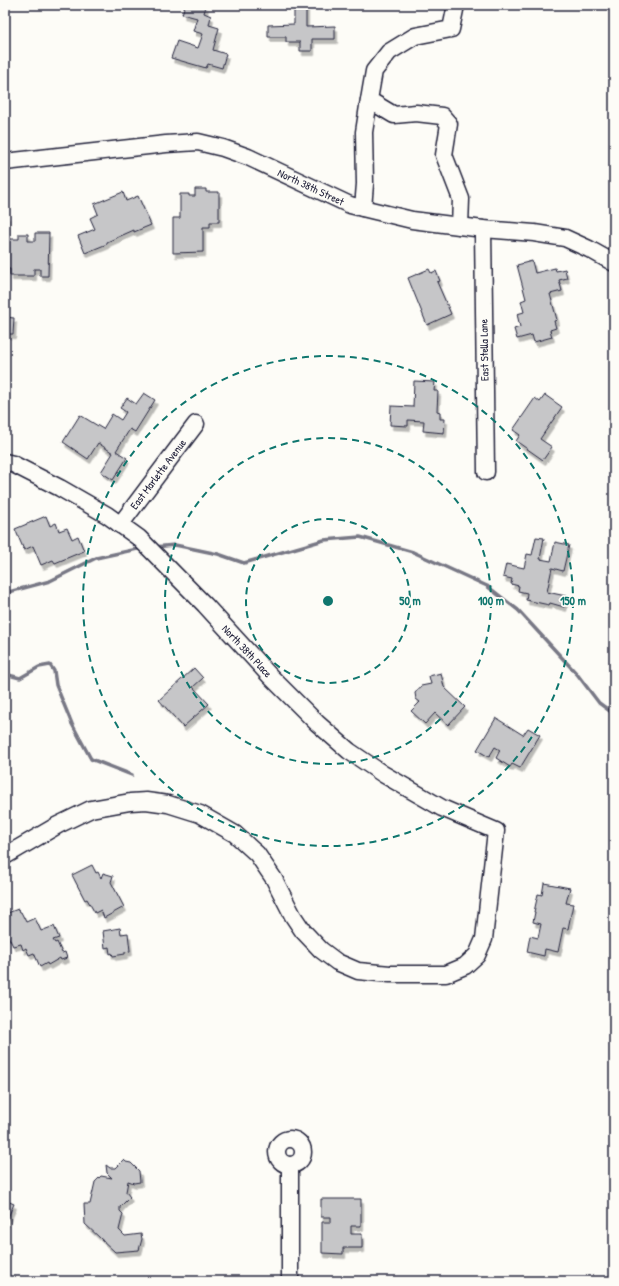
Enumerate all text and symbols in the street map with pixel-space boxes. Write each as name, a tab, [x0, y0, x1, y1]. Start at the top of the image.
street label: North 38th Street	[276, 166, 347, 209]
street label: East Stella Lane	[476, 318, 492, 381]
street label: East Marlette Avenue	[127, 436, 189, 512]
text: 50 m	[399, 592, 421, 609]
text: 100 m	[478, 592, 504, 609]
text: 150 m	[560, 592, 586, 609]
centre of rings	[321, 594, 335, 608]
street label: North 38th Place	[219, 622, 275, 681]

